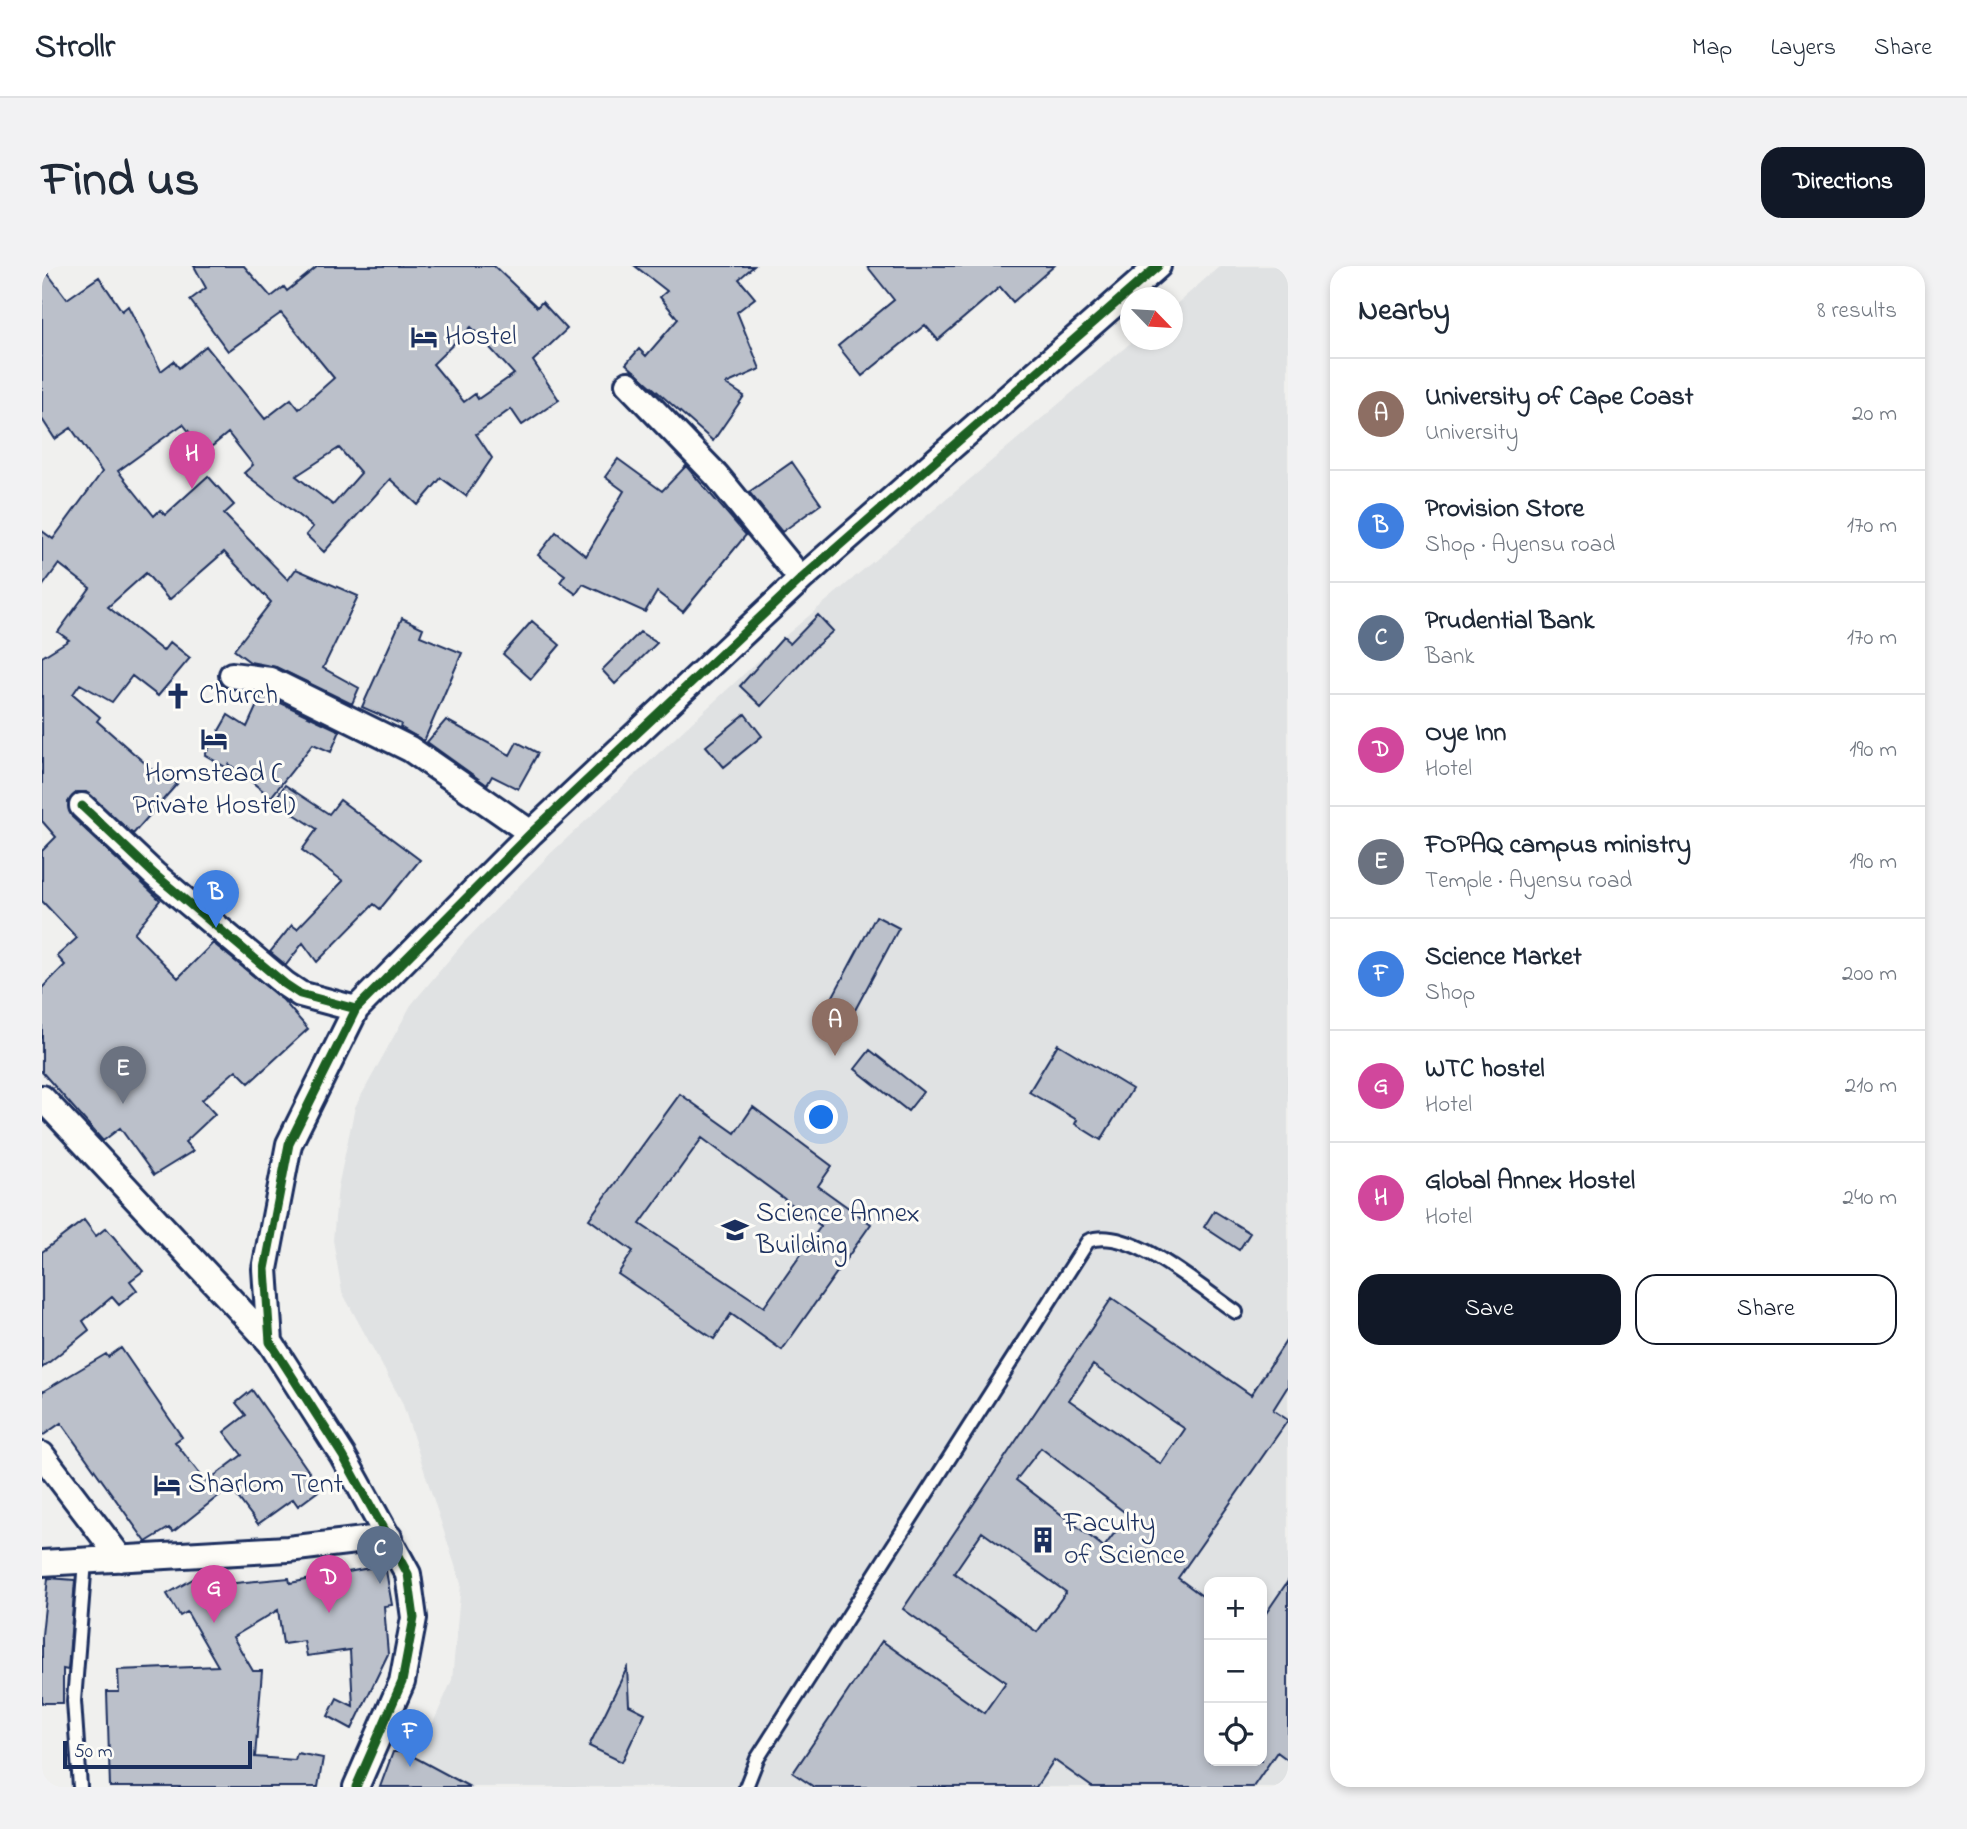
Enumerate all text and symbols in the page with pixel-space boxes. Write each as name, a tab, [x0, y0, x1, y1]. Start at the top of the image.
text: Strollr	[35, 24, 115, 72]
text: Map	[1692, 31, 1732, 66]
text: Layers	[1770, 31, 1836, 66]
text: Share	[1874, 31, 1932, 66]
text: Find us	[42, 146, 199, 218]
button: Directions	[1761, 147, 1925, 218]
north arrow	[1120, 287, 1183, 350]
text: Nearby	[1358, 290, 1450, 334]
text: 8 results	[1817, 295, 1897, 328]
place label: Hostel	[445, 317, 517, 358]
hotel icon: Hostel	[409, 322, 439, 352]
text: University of Cape Coast	[1425, 379, 1694, 417]
text: A	[1374, 398, 1388, 431]
text: 20 m	[1852, 398, 1897, 431]
text: University	[1425, 417, 1518, 450]
pin: H	[169, 431, 215, 489]
text: Provision Store	[1425, 491, 1584, 529]
text: B	[1373, 510, 1389, 543]
text: 170 m	[1847, 510, 1897, 543]
text: Shop · Ayensu road	[1425, 529, 1615, 562]
text: Prudential Bank	[1425, 603, 1595, 641]
text: C	[1375, 622, 1387, 655]
text: 170 m	[1847, 622, 1897, 655]
text: Bank	[1425, 641, 1474, 674]
place label: Church	[199, 676, 278, 717]
church icon: Church	[163, 681, 193, 711]
text: Oye Inn	[1425, 715, 1506, 753]
hotel icon: Homstead ( Private Hostel)	[199, 724, 229, 754]
text: D	[1373, 734, 1389, 767]
text: 190 m	[1849, 734, 1897, 767]
text: Hotel	[1425, 753, 1472, 786]
place label: Homstead ( Private Hostel)	[132, 754, 296, 827]
text: FOPAQ campus ministry	[1425, 827, 1691, 865]
text: E	[1374, 846, 1388, 879]
text: 190 m	[1849, 846, 1897, 879]
text: Temple · Ayensu road	[1425, 865, 1632, 898]
pin: B	[193, 870, 239, 928]
text: Science Market	[1425, 939, 1582, 977]
text: F	[1374, 958, 1388, 991]
text: 200 m	[1842, 958, 1897, 991]
text: Shop	[1425, 977, 1475, 1010]
pin: A	[812, 998, 858, 1056]
pin: E	[100, 1046, 146, 1104]
text: WTC hostel	[1425, 1051, 1545, 1089]
text: G	[1374, 1070, 1388, 1103]
text: 210 m	[1845, 1070, 1897, 1103]
text: Hotel	[1425, 1089, 1472, 1122]
your location	[804, 1100, 838, 1134]
text: Global Annex Hostel	[1425, 1163, 1635, 1201]
text: H	[1374, 1182, 1388, 1215]
text: 240 m	[1843, 1182, 1897, 1215]
place label: Science Annex Building	[755, 1194, 920, 1267]
text: Hotel	[1425, 1201, 1472, 1234]
school or university icon: Science Annex Building	[720, 1215, 750, 1245]
button: Save	[1358, 1274, 1621, 1345]
button: Share	[1635, 1274, 1897, 1345]
place label: Sharlom Tent	[188, 1465, 343, 1506]
hotel icon: Sharlom Tent	[152, 1470, 182, 1500]
place label: Faculty of Science	[1063, 1504, 1186, 1577]
building icon: Faculty of Science	[1028, 1525, 1058, 1555]
pin: C	[357, 1526, 403, 1584]
pin: D	[306, 1555, 352, 1613]
pin: G	[191, 1565, 237, 1623]
map controls	[1204, 1577, 1267, 1766]
button: +	[1204, 1577, 1267, 1640]
button: −	[1204, 1640, 1267, 1703]
button: locate	[1204, 1703, 1267, 1766]
pin: F	[387, 1709, 433, 1767]
scale bar	[63, 1738, 252, 1770]
text: 50 m	[74, 1739, 113, 1766]

